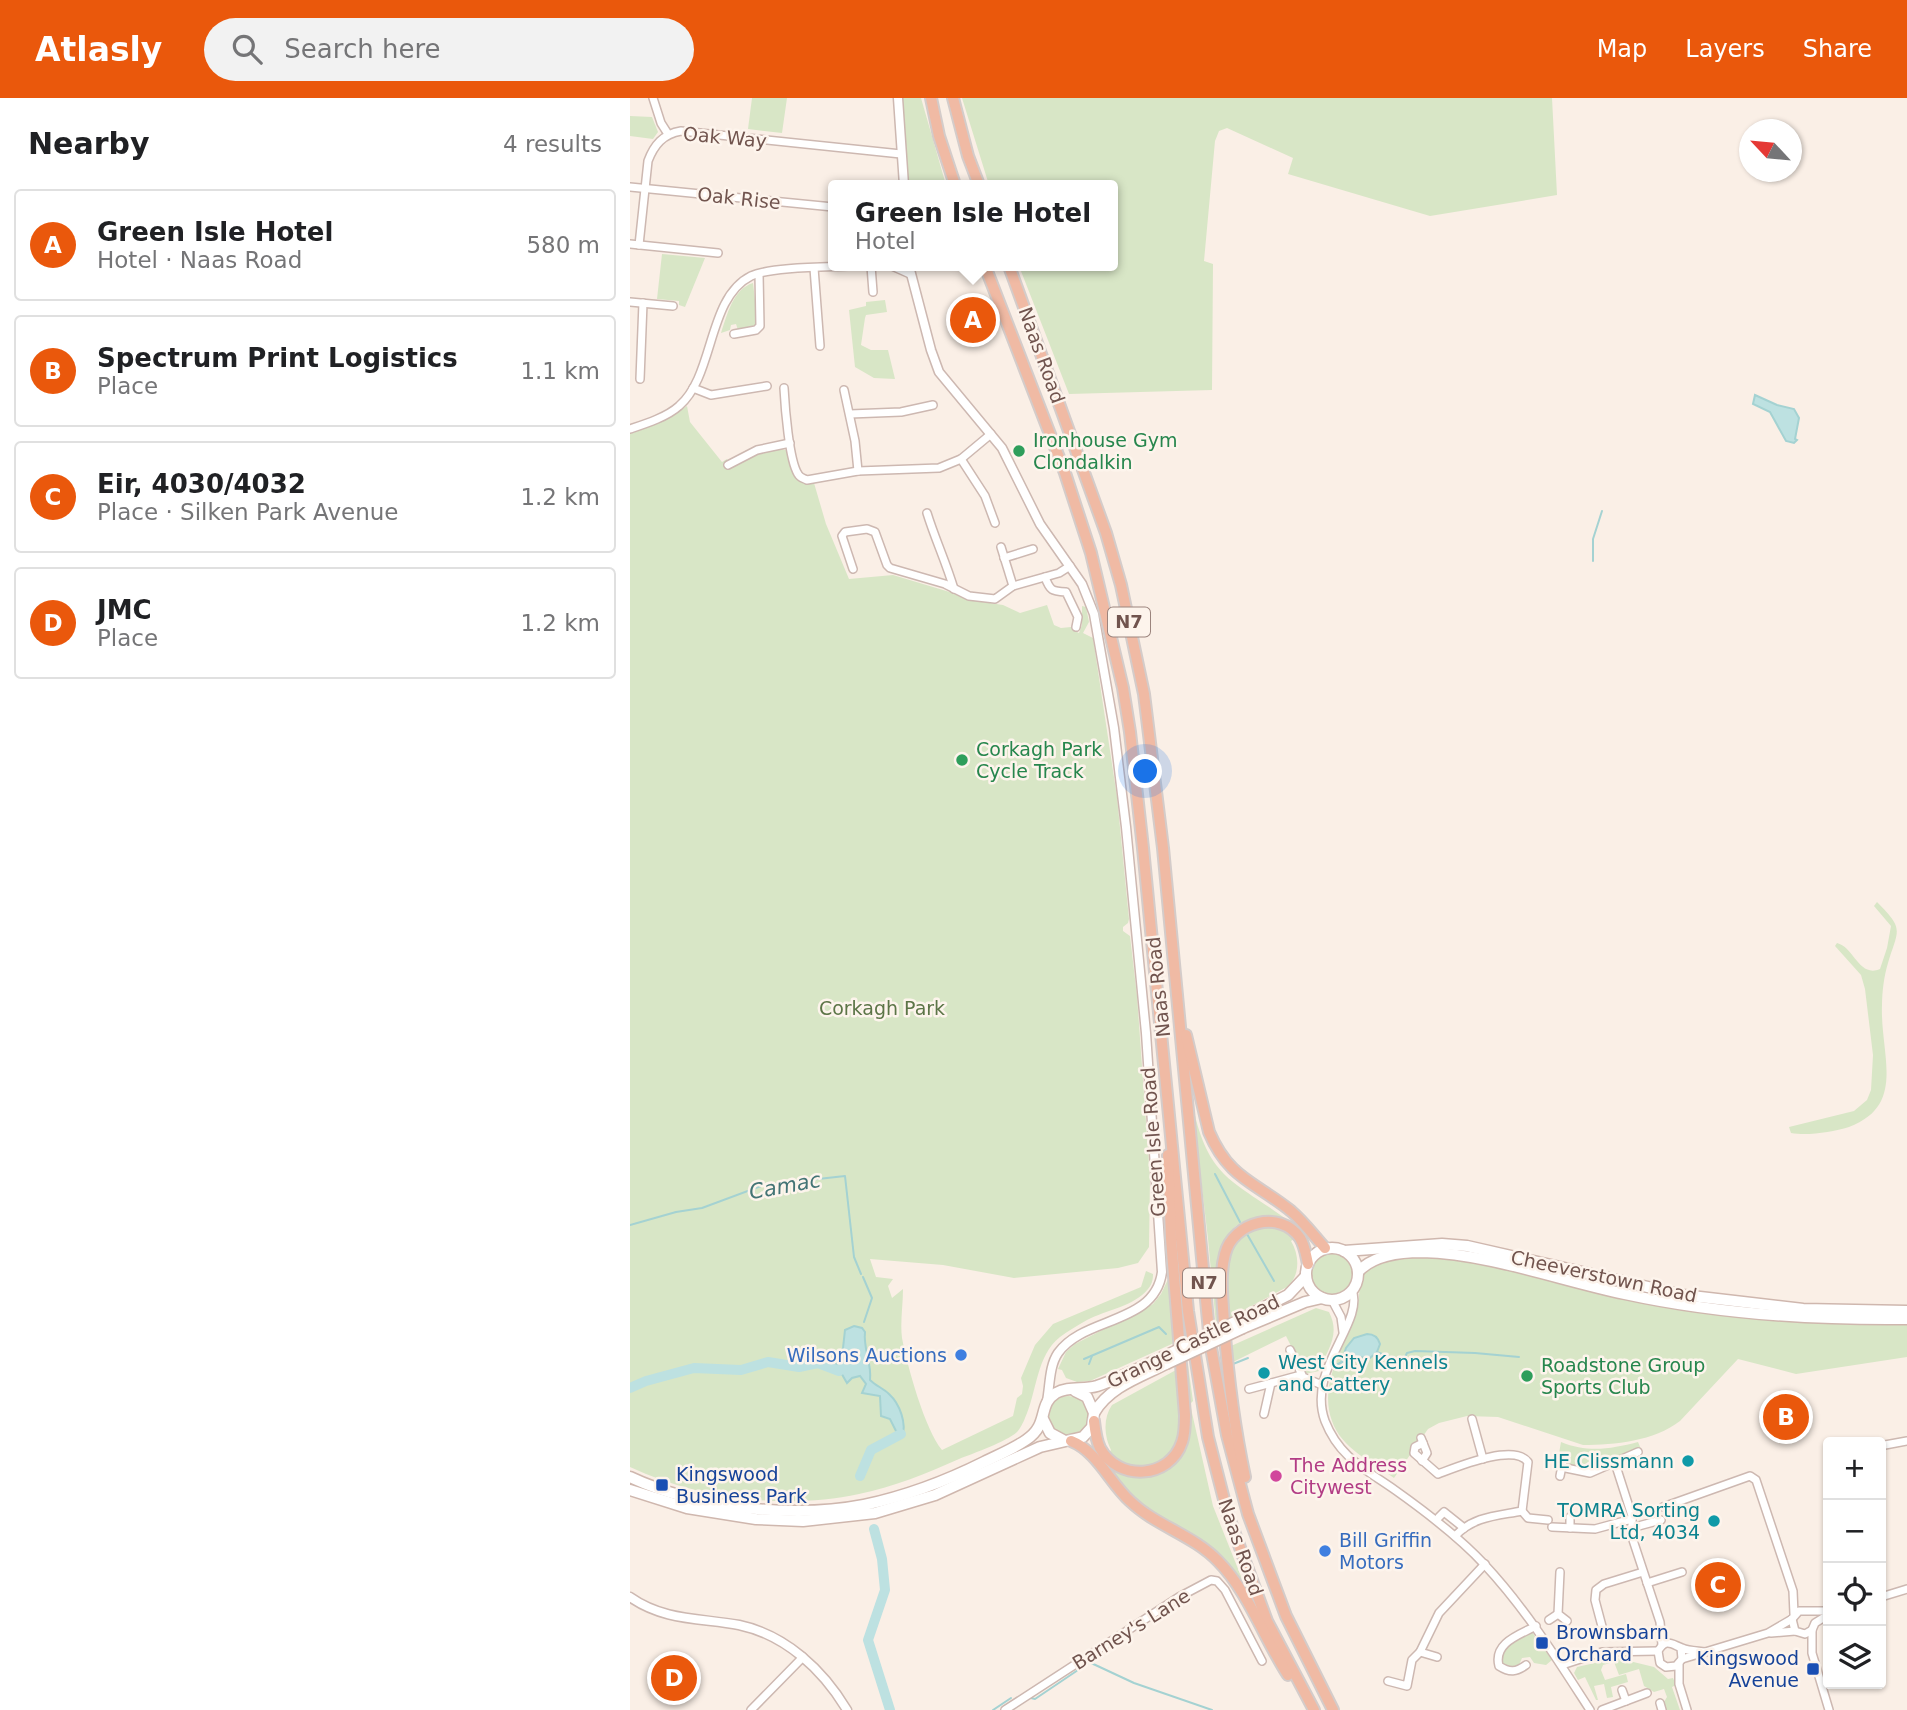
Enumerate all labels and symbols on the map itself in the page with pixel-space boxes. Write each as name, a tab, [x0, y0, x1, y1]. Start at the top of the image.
north arrow	[1739, 119, 1802, 182]
street label: Oak Way	[682, 122, 768, 152]
street label: Oak Rise	[696, 183, 782, 213]
pin: A	[950, 294, 996, 346]
street label: Naas Road	[1014, 304, 1070, 406]
place label: Ironhouse Gym Clondalkin	[1033, 429, 1177, 473]
marker: Ironhouse Gym Clondalkin	[1011, 443, 1027, 459]
road number: N7	[1108, 608, 1150, 636]
place label: Corkagh Park Cycle Track	[976, 738, 1102, 782]
marker: Corkagh Park Cycle Track	[954, 752, 970, 768]
your location	[1128, 754, 1162, 788]
street label: Naas Road	[1142, 936, 1174, 1038]
park label: Corkagh Park	[819, 997, 945, 1019]
street label: Green Isle Road	[1137, 1067, 1169, 1217]
water label: Camac	[747, 1168, 823, 1204]
street label: Cheeverstown Road	[1509, 1246, 1699, 1306]
road number: N7	[1183, 1268, 1225, 1298]
street label: Grange Castle Road	[1103, 1290, 1283, 1392]
place label: Wilsons Auctions	[787, 1344, 947, 1366]
marker: Wilsons Auctions	[953, 1347, 969, 1363]
place label: West City Kennels and Cattery	[1278, 1351, 1448, 1395]
place label: Roadstone Group Sports Club	[1541, 1354, 1705, 1398]
marker: West City Kennels and Cattery	[1256, 1365, 1272, 1381]
marker: Roadstone Group Sports Club	[1519, 1368, 1535, 1384]
pin: B	[1763, 1391, 1809, 1443]
place label: HE Clissmann	[1544, 1450, 1674, 1472]
marker: HE Clissmann	[1680, 1453, 1696, 1469]
place label: The Address Citywest	[1289, 1454, 1407, 1498]
place label: Kingswood Business Park	[676, 1463, 807, 1507]
marker: The Address Citywest	[1268, 1468, 1284, 1484]
marker: Kingswood Business Park	[654, 1477, 670, 1493]
street label: Naas Road	[1214, 1496, 1268, 1598]
place label: TOMRA Sorting Ltd, 4034	[1556, 1499, 1700, 1543]
marker: TOMRA Sorting Ltd, 4034	[1706, 1513, 1722, 1529]
place label: Bill Griffin Motors	[1339, 1529, 1432, 1573]
marker: Bill Griffin Motors	[1317, 1543, 1333, 1559]
pin: C	[1695, 1559, 1741, 1611]
street label: Barney's Lane	[1068, 1584, 1194, 1674]
place label: Brownsbarn Orchard	[1556, 1621, 1669, 1665]
marker: Brownsbarn Orchard	[1534, 1635, 1550, 1651]
place label: Kingswood Avenue	[1696, 1647, 1799, 1691]
pin: D	[651, 1652, 697, 1704]
marker: Kingswood Avenue	[1805, 1661, 1821, 1677]

